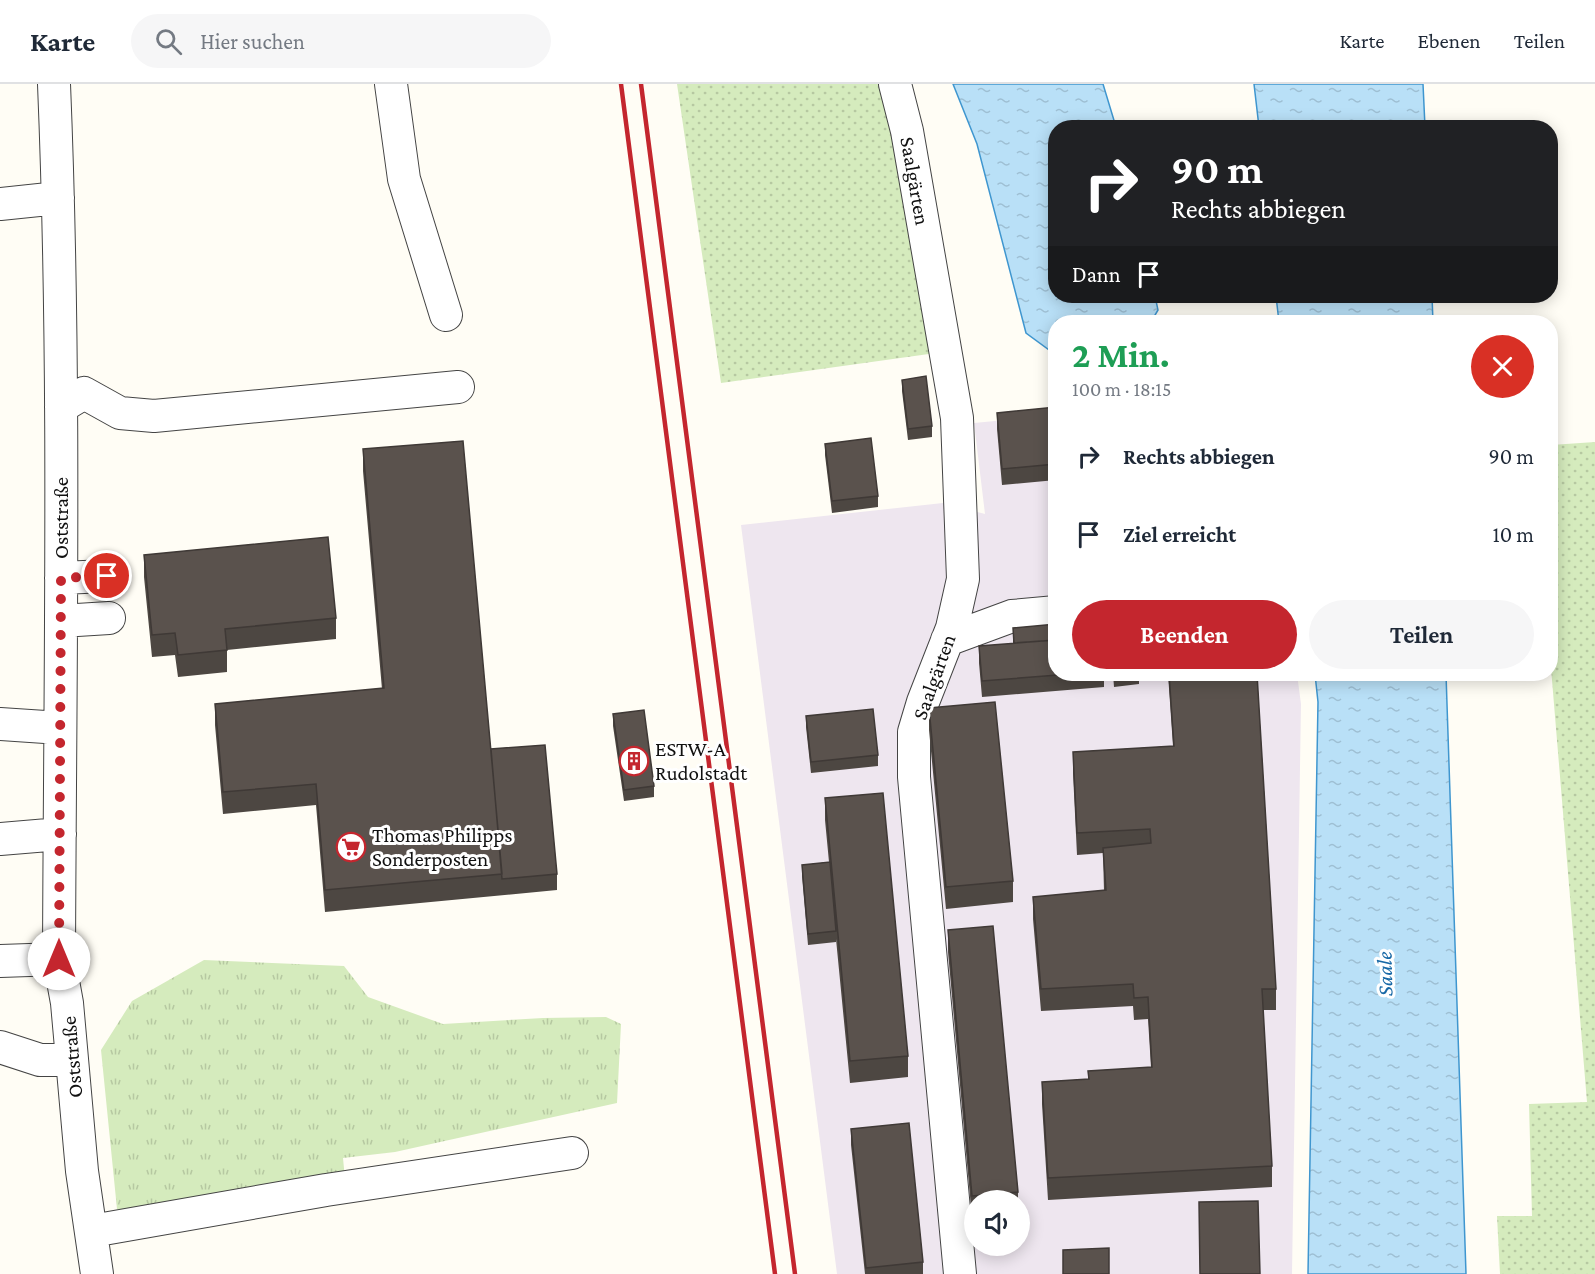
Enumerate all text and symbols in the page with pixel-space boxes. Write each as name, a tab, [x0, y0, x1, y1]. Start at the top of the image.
search box	[131, 14, 551, 68]
icon: search	[152, 25, 185, 58]
text: Karte	[30, 26, 95, 57]
text: Hier suchen	[200, 29, 305, 54]
text: Karte	[1339, 29, 1385, 53]
text: Ebenen	[1418, 29, 1481, 53]
text: Teilen	[1514, 29, 1565, 53]
street label: Saalgärten	[895, 135, 935, 227]
icon: right	[1072, 144, 1150, 222]
text: 90 m	[1171, 145, 1263, 192]
text: Rechts abbiegen	[1171, 194, 1346, 224]
icon: arrive	[1132, 258, 1165, 291]
text: Dann	[1072, 262, 1120, 287]
text: 2 Min.	[1072, 335, 1170, 375]
button: close	[1471, 335, 1534, 398]
text: 100 m · 18:15	[1072, 378, 1171, 400]
icon: right	[1072, 440, 1105, 473]
text: Rechts abbiegen	[1123, 444, 1275, 469]
text: 90 m	[1489, 444, 1534, 469]
street label: Oststraße	[49, 477, 73, 559]
icon: arrive	[1072, 518, 1105, 551]
text: Ziel erreicht	[1123, 522, 1236, 547]
text: 10 m	[1492, 522, 1534, 547]
pin	[81, 550, 132, 601]
icon: arrive	[90, 559, 123, 592]
button: Beenden	[1072, 600, 1297, 669]
button: Teilen	[1309, 600, 1534, 669]
street label: Saalgärten	[907, 631, 961, 723]
place label: ESTW-A Rudolstadt	[655, 737, 748, 785]
building icon: ESTW-A Rudolstadt	[618, 745, 650, 777]
place label: Thomas Philipps Sonderposten	[372, 823, 513, 871]
supermarket icon: Thomas Philipps Sonderposten	[335, 831, 367, 863]
position arrow	[27, 927, 91, 991]
water label: Saale	[1372, 951, 1397, 997]
street label: Oststraße	[56, 1015, 88, 1099]
map controls	[964, 1190, 1030, 1256]
button: sound	[964, 1190, 1030, 1256]

